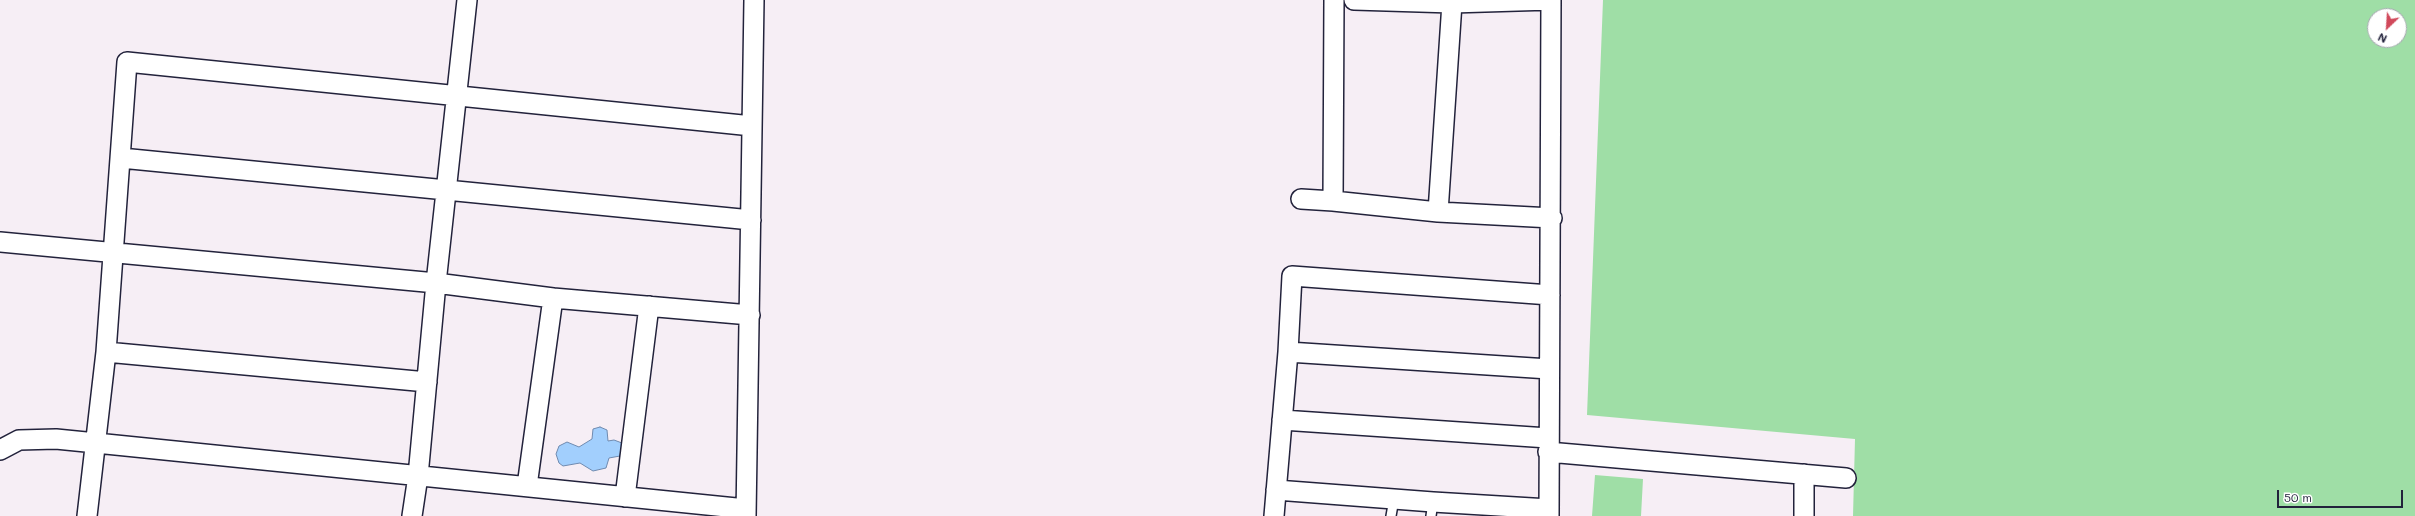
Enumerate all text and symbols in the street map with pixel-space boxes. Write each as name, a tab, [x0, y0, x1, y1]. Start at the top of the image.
north arrow	[2367, 8, 2407, 48]
text: N	[2375, 30, 2389, 47]
scale bar	[2279, 482, 2405, 508]
text: 50 m	[2284, 489, 2312, 505]

